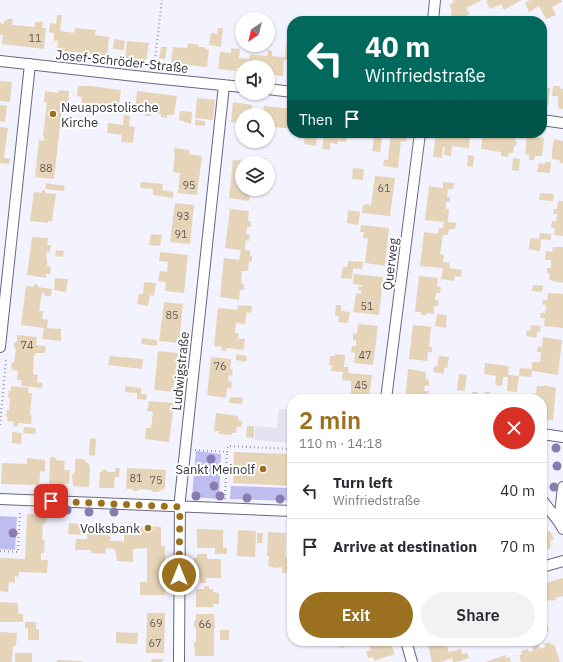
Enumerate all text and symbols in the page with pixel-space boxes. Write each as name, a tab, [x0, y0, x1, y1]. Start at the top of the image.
north arrow	[235, 12, 275, 52]
map controls	[235, 12, 275, 196]
text: 40 m	[365, 28, 430, 65]
house number: 11	[28, 31, 42, 45]
icon: left	[299, 32, 351, 84]
street label: Josef-Schröder-Straße	[55, 46, 189, 77]
button: sound	[235, 60, 275, 100]
text: Winfriedstraße	[365, 64, 486, 87]
place label: Neuapostolische Kirche	[61, 99, 159, 131]
button: search	[235, 108, 275, 148]
icon: arrive	[341, 108, 363, 130]
marker: Neuapostolische Kirche	[48, 109, 58, 119]
text: Then	[299, 110, 333, 129]
button: layers	[235, 156, 275, 196]
house number: 88	[39, 161, 53, 175]
house number: 95	[182, 178, 196, 192]
house number: 61	[377, 181, 391, 195]
house number: 93	[176, 209, 190, 223]
house number: 91	[174, 227, 188, 241]
street label: Querweg	[379, 237, 402, 291]
house number: 51	[360, 299, 374, 313]
house number: 85	[165, 308, 179, 322]
street label: Ludwigstraße	[168, 331, 193, 411]
house number: 74	[20, 338, 34, 352]
house number: 47	[358, 348, 372, 362]
house number: 76	[213, 359, 227, 373]
house number: 45	[354, 378, 368, 392]
text: 2 min	[299, 404, 361, 436]
button: close	[493, 407, 535, 449]
text: 110 m · 14:18	[299, 435, 382, 452]
place label: Sankt Meinolf	[175, 461, 255, 478]
marker: Sankt Meinolf	[258, 464, 268, 474]
house number: 81	[129, 471, 143, 485]
house number: 75	[149, 473, 163, 487]
text: Turn left	[333, 473, 393, 492]
icon: left	[299, 480, 321, 502]
text: 40 m	[500, 481, 535, 500]
pin	[34, 484, 68, 518]
icon: arrive	[40, 490, 62, 512]
text: Winfriedstraße	[333, 492, 420, 509]
place label: Volksbank	[80, 520, 140, 537]
marker: Volksbank	[143, 523, 153, 533]
icon: arrive	[299, 536, 321, 558]
text: Arrive at destination	[333, 537, 477, 556]
text: 70 m	[500, 537, 535, 556]
position arrow	[158, 554, 200, 596]
button: Exit	[299, 592, 413, 638]
button: Share	[421, 592, 535, 638]
house number: 69	[149, 616, 163, 630]
house number: 66	[198, 617, 212, 631]
house number: 67	[148, 636, 162, 650]

